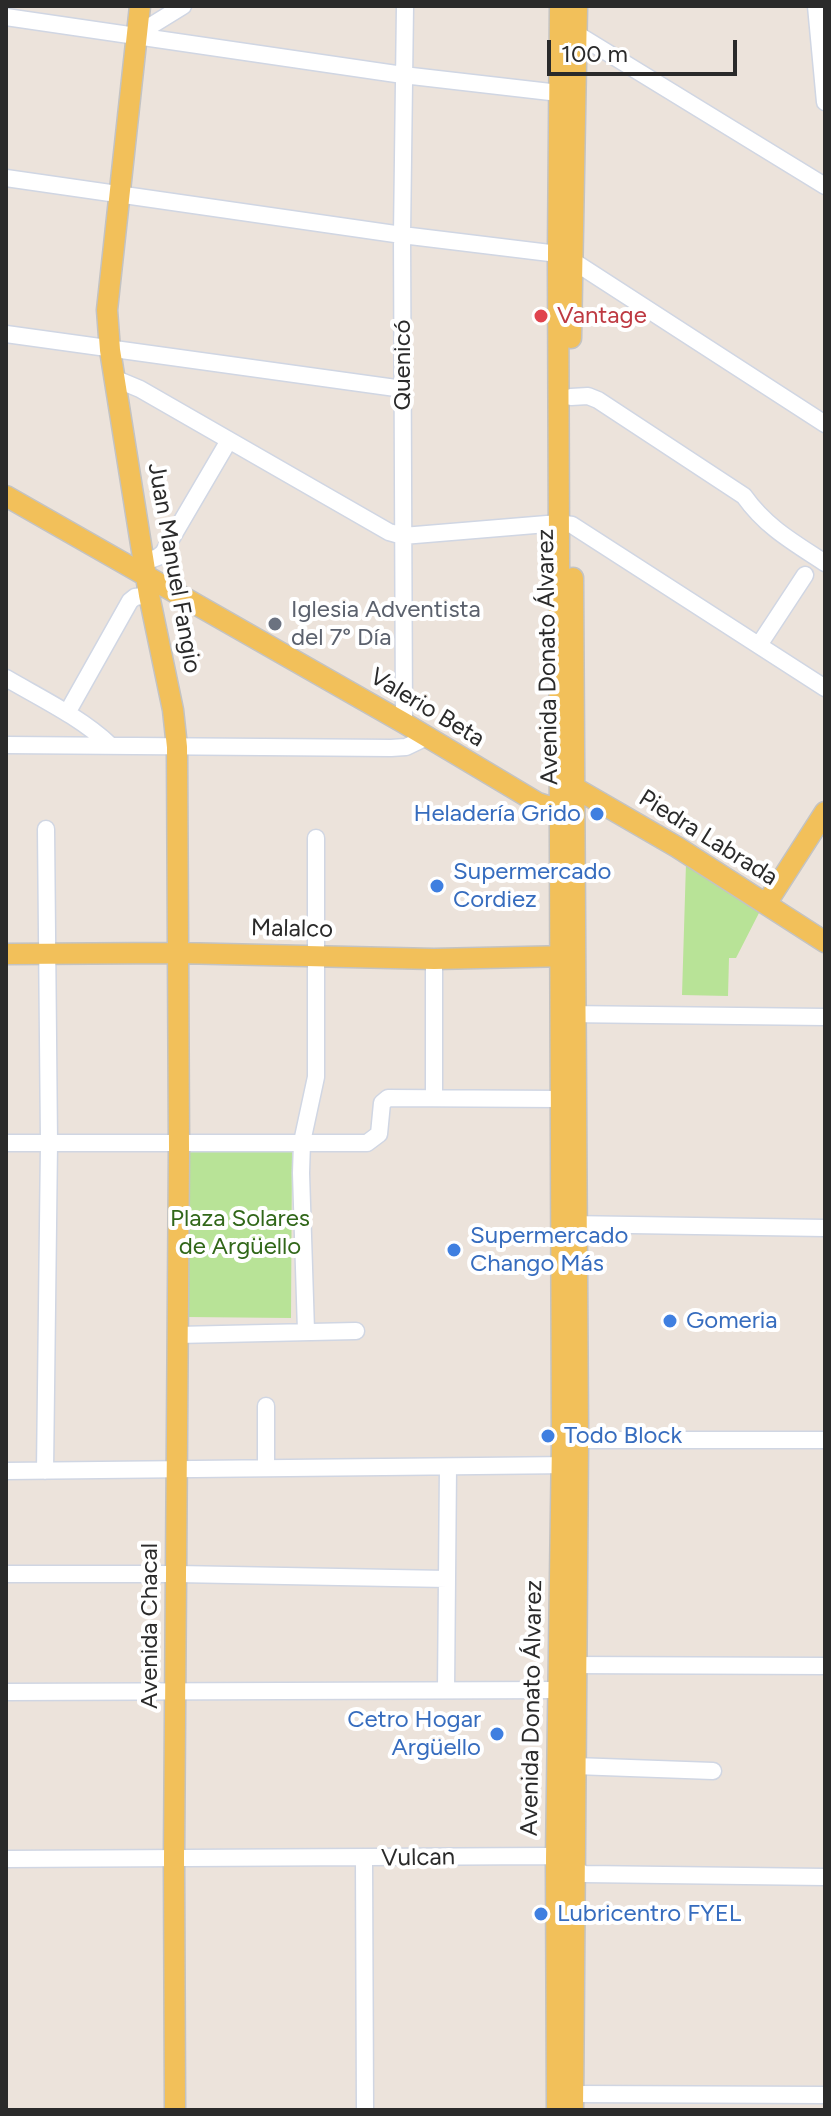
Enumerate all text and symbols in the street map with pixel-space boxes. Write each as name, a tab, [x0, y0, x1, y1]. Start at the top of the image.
scale bar	[551, 24, 741, 74]
text: 100 m	[561, 39, 628, 68]
place label: Vantage	[557, 302, 647, 330]
marker: Vantage	[532, 307, 550, 325]
street label: Quenicó	[389, 319, 417, 411]
street label: Juan Manuel Fangio	[141, 461, 207, 675]
street label: Avenida Donato Álvarez	[531, 529, 565, 785]
place label: Iglesia Adventista del 7° Día	[291, 596, 481, 652]
marker: Iglesia Adventista del 7° Día	[266, 615, 284, 633]
street label: Valerio Beta	[364, 662, 490, 754]
street label: Piedra Labrada	[633, 784, 783, 892]
place label: Heladería Grido	[413, 800, 581, 828]
marker: Heladería Grido	[588, 805, 606, 823]
place label: Supermercado Cordiez	[453, 858, 611, 914]
marker: Supermercado Cordiez	[428, 877, 446, 895]
street label: Malalco	[251, 914, 333, 944]
park label: Plaza Solares de Argüello	[170, 1205, 310, 1261]
place label: Supermercado Chango Más	[470, 1222, 628, 1278]
marker: Supermercado Chango Más	[445, 1241, 463, 1259]
place label: Gomeria	[686, 1307, 778, 1335]
marker: Gomeria	[661, 1312, 679, 1330]
place label: Todo Block	[564, 1422, 682, 1450]
marker: Todo Block	[539, 1427, 557, 1445]
street label: Avenida Chacal	[136, 1543, 164, 1709]
street label: Avenida Donato Álvarez	[515, 1580, 549, 1836]
place label: Cetro Hogar Argüello	[347, 1706, 481, 1762]
marker: Cetro Hogar Argüello	[488, 1725, 506, 1743]
street label: Vulcan	[381, 1843, 455, 1873]
place label: Lubricentro FYEL	[557, 1900, 741, 1928]
marker: Lubricentro FYEL	[532, 1905, 550, 1923]

